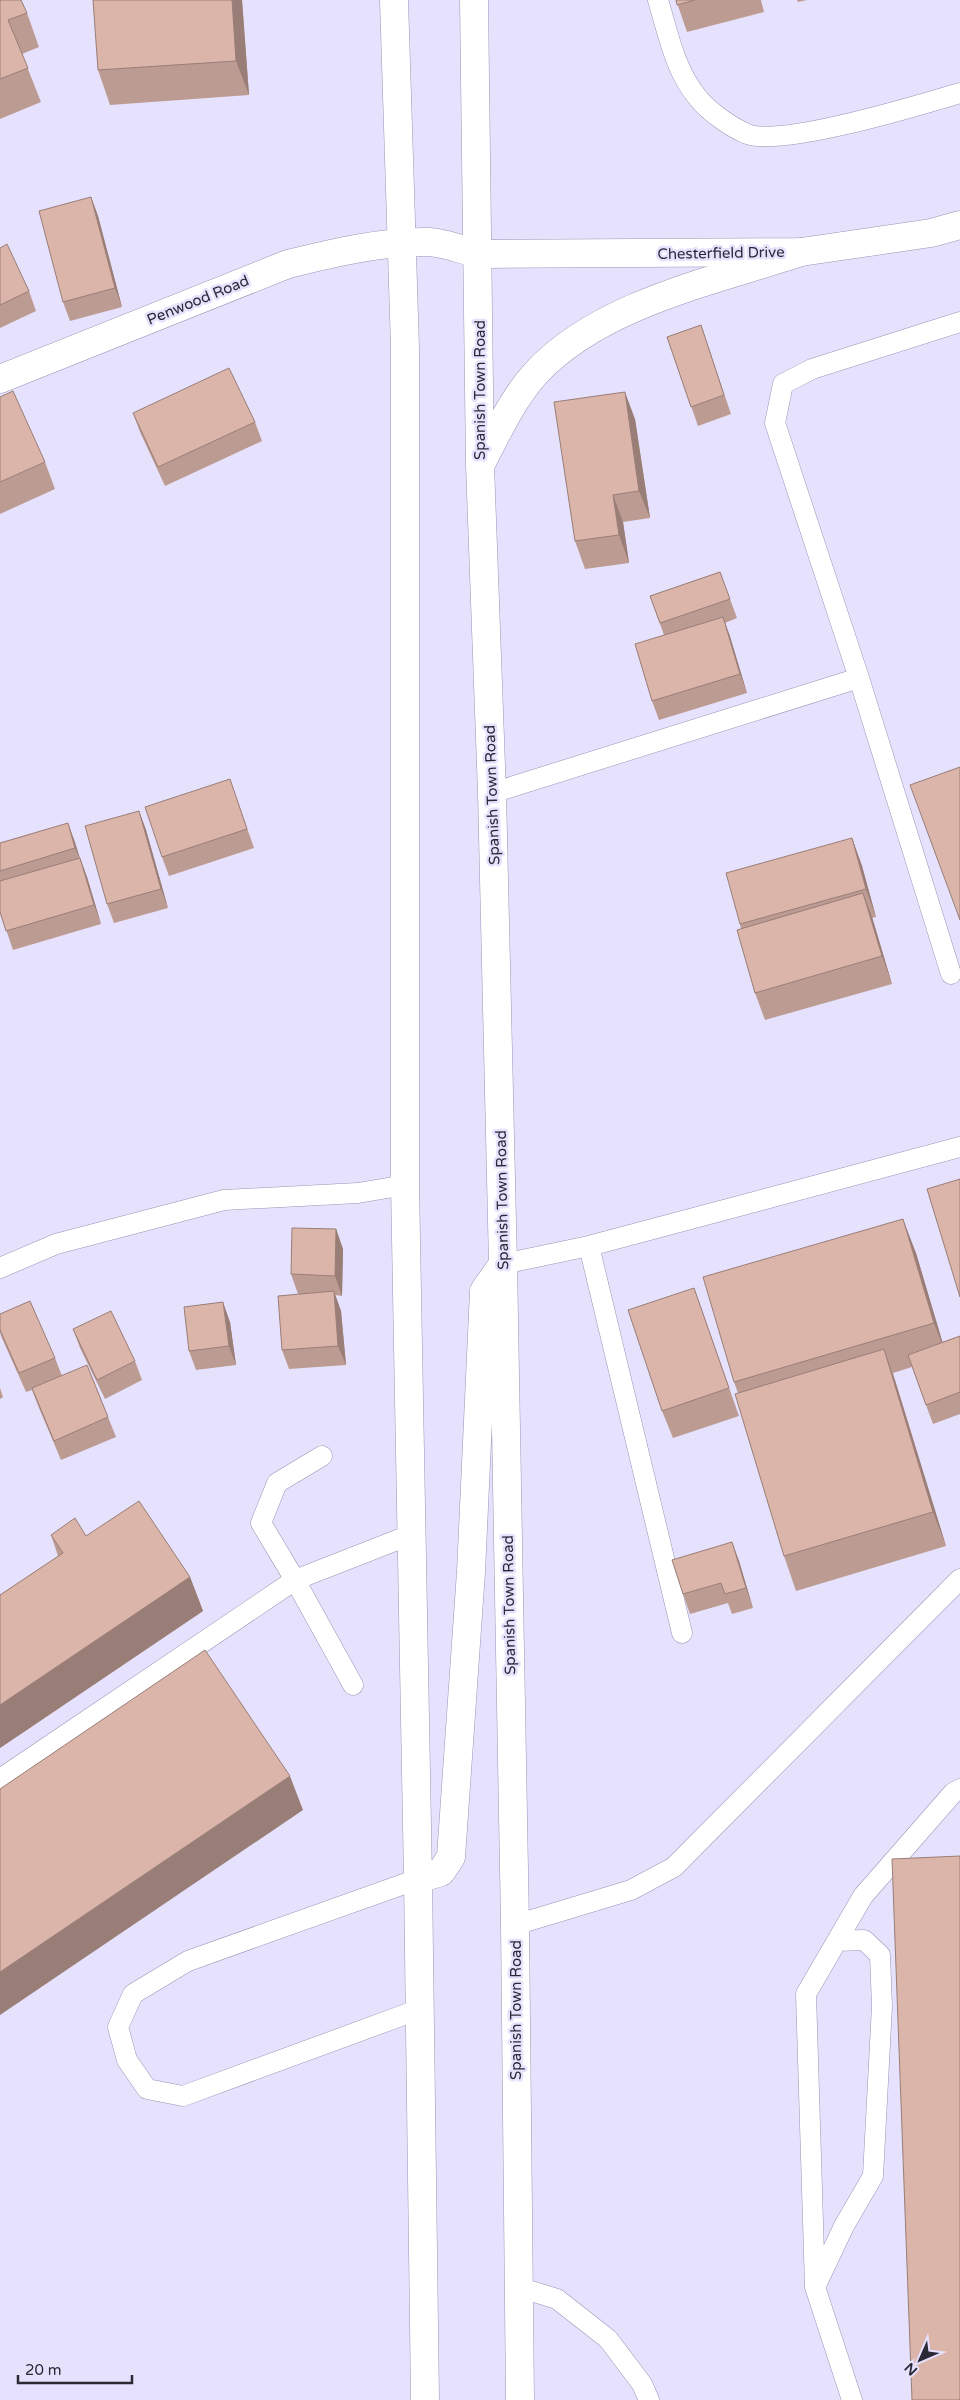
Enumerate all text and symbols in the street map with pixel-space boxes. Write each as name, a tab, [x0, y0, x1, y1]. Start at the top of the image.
street label: Chesterfield Drive	[657, 243, 785, 263]
street label: Penwood Road	[144, 271, 252, 329]
street label: Spanish Town Road	[471, 320, 489, 460]
street label: Spanish Town Road	[481, 725, 503, 865]
street label: Spanish Town Road	[492, 1130, 512, 1270]
street label: Spanish Town Road	[499, 1535, 519, 1675]
street label: Spanish Town Road	[507, 1940, 525, 2080]
north arrow	[895, 2335, 945, 2385]
scale bar	[18, 2352, 131, 2384]
text: N	[901, 2359, 921, 2379]
text: 20 m	[25, 2361, 62, 2379]

